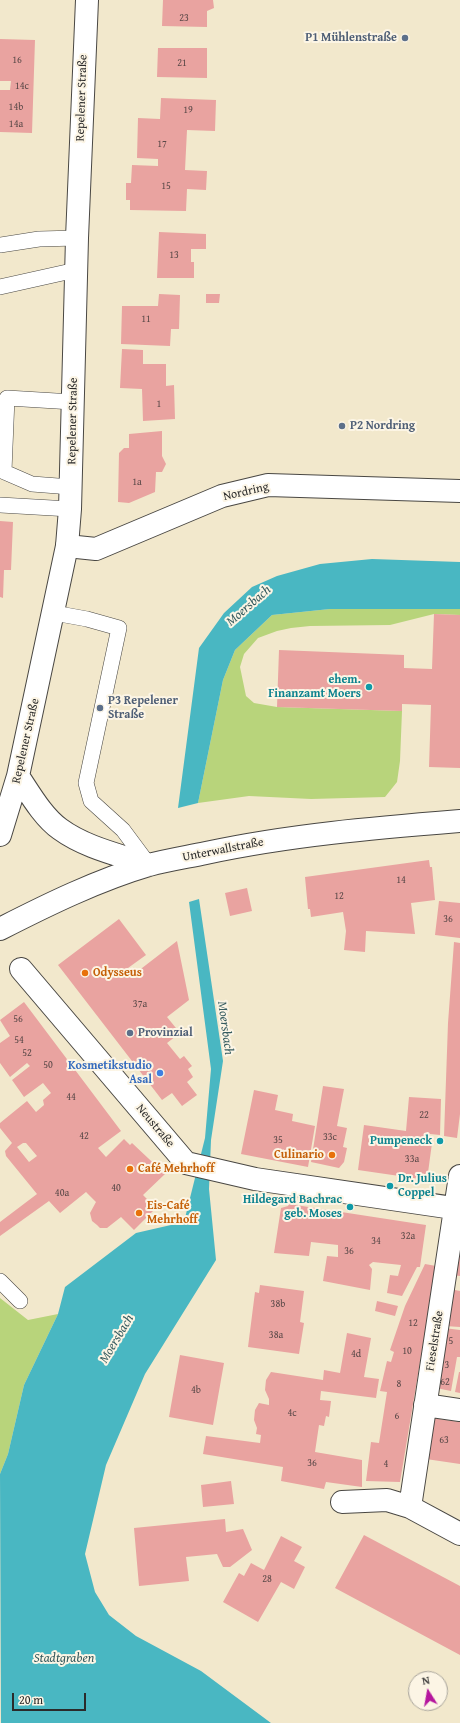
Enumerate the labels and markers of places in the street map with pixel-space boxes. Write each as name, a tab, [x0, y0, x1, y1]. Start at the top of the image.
place label: P1 Mühlenstraße	[305, 31, 397, 45]
marker: P1 Mühlenstraße	[400, 33, 410, 43]
place label: P2 Nordring	[350, 419, 415, 433]
marker: P2 Nordring	[337, 421, 347, 431]
place label: ehem. Finanzamt Moers	[268, 673, 361, 701]
marker: ehem. Finanzamt Moers	[364, 682, 374, 692]
place label: P3 Repelener Straße	[108, 694, 178, 722]
marker: P3 Repelener Straße	[95, 703, 105, 713]
place label: Odysseus	[93, 966, 142, 980]
marker: Odysseus	[80, 968, 90, 978]
place label: Provinzial	[138, 1026, 193, 1040]
marker: Provinzial	[125, 1028, 135, 1038]
place label: Kosmetikstudio Asal	[68, 1059, 152, 1087]
marker: Kosmetikstudio Asal	[155, 1068, 165, 1078]
place label: Pumpeneck	[370, 1134, 432, 1148]
marker: Pumpeneck	[435, 1136, 445, 1146]
place label: Culinario	[274, 1148, 324, 1162]
marker: Culinario	[327, 1150, 337, 1160]
place label: Café Mehrhoff	[138, 1162, 214, 1176]
marker: Café Mehrhoff	[125, 1164, 135, 1174]
place label: Dr. Julius Coppel	[398, 1172, 447, 1200]
marker: Dr. Julius Coppel	[385, 1181, 395, 1191]
place label: Hildegard Bachrac geb. Moses	[243, 1193, 342, 1221]
place label: Eis-Café Mehrhoff	[147, 1199, 198, 1227]
marker: Hildegard Bachrac geb. Moses	[345, 1202, 355, 1212]
marker: Eis-Café Mehrhoff	[134, 1208, 144, 1218]

